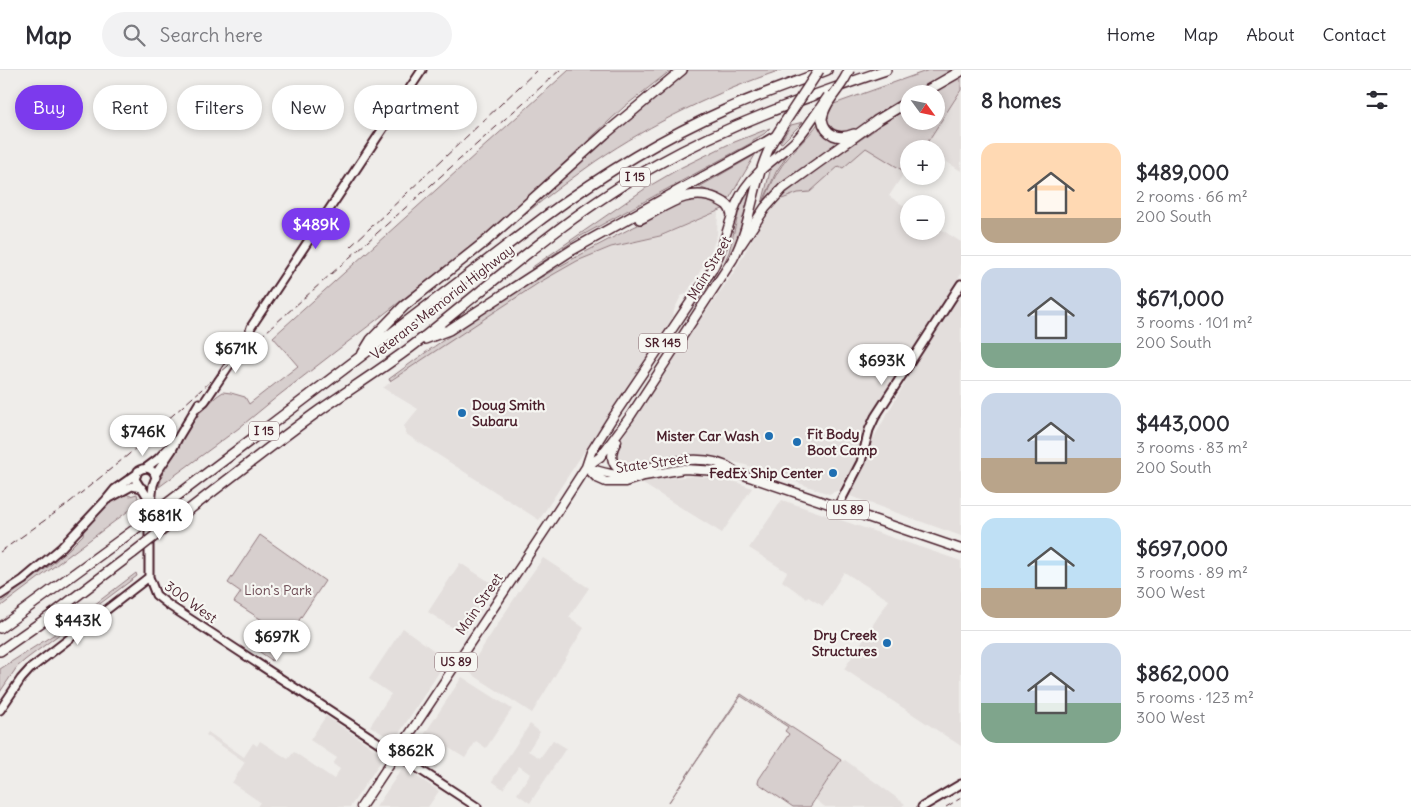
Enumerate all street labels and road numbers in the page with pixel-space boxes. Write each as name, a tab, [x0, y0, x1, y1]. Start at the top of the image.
road number: I 15	[620, 168, 650, 186]
street label: Main Street	[683, 233, 735, 303]
street label: Veterans Memorial Highway	[367, 240, 517, 364]
road number: SR 145	[639, 334, 687, 352]
road number: I 15	[249, 422, 279, 441]
street label: State Street	[615, 449, 690, 477]
road number: US 89	[827, 500, 869, 520]
street label: Main Street	[452, 569, 507, 639]
street label: 300 West	[161, 577, 221, 627]
road number: US 89	[435, 652, 477, 672]

